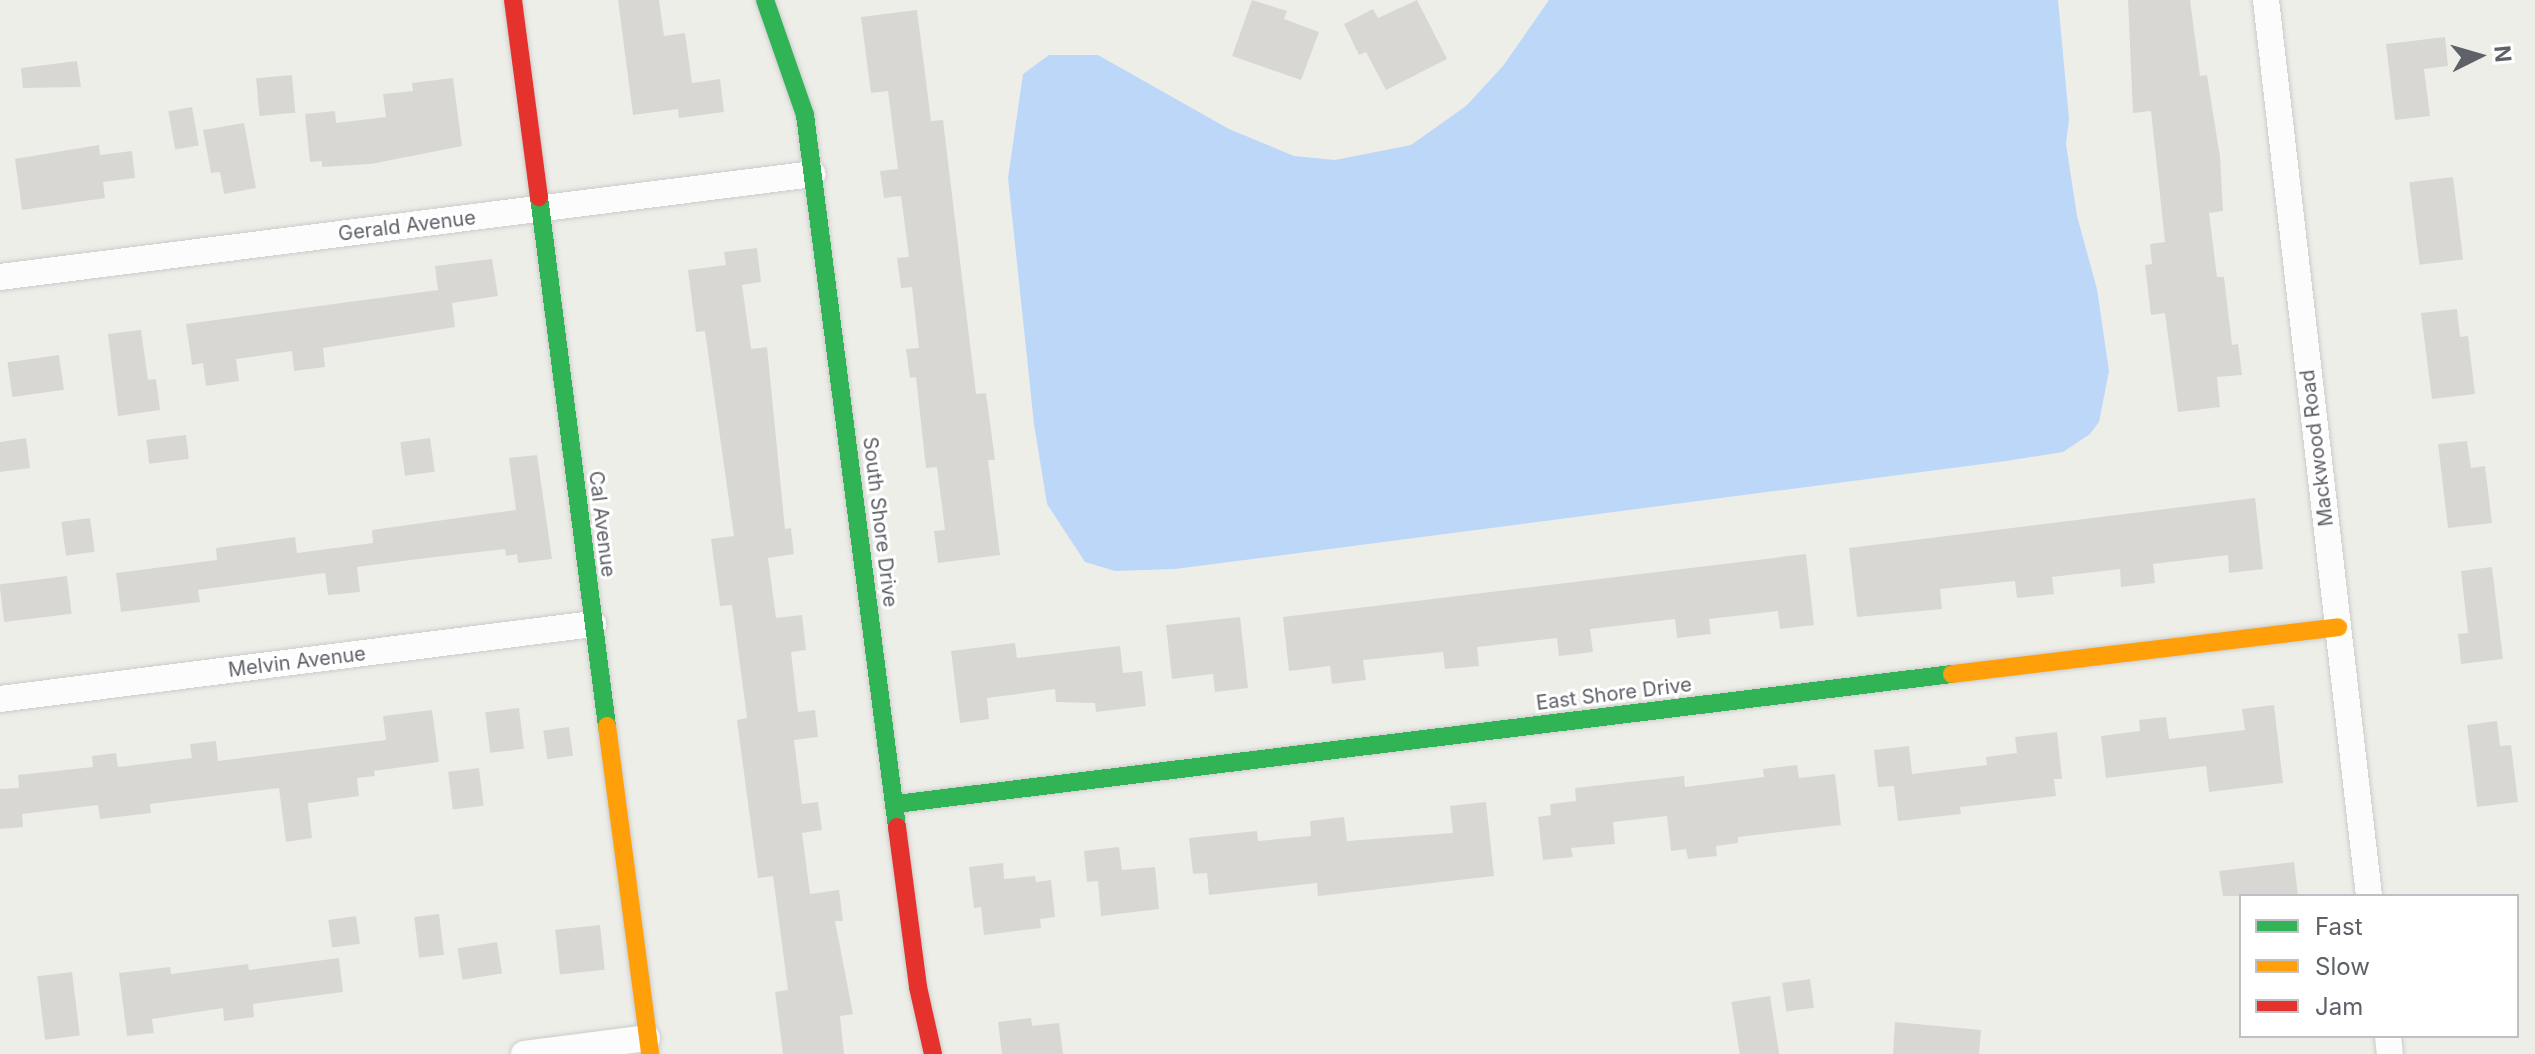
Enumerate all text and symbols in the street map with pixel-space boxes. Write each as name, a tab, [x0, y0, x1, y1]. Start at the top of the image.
north arrow	[2439, 16, 2519, 96]
text: N	[2489, 44, 2517, 63]
street label: Gerald Avenue	[337, 206, 477, 246]
street label: Mackwood Road	[2295, 368, 2339, 528]
street label: South Shore Drive	[858, 435, 902, 609]
street label: Cal Avenue	[584, 470, 620, 578]
street label: Melvin Avenue	[227, 642, 367, 682]
street label: East Shore Drive	[1535, 673, 1693, 715]
legend	[2239, 894, 2519, 1038]
text: Fast	[2315, 912, 2363, 941]
text: Slow	[2315, 952, 2370, 981]
text: Jam	[2315, 992, 2363, 1021]

